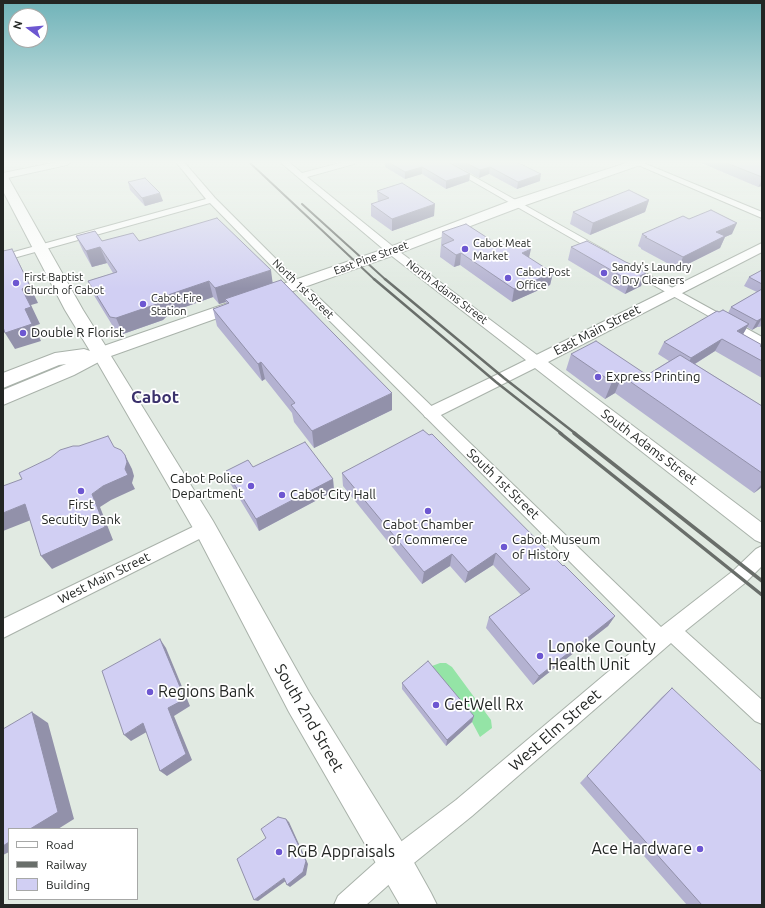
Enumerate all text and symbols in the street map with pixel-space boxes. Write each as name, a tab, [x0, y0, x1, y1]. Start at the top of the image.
north arrow	[8, 8, 48, 48]
text: N	[11, 19, 24, 31]
place label: Cabot Meat Market	[473, 236, 531, 262]
street label: East Pine Street	[332, 238, 410, 278]
marker: Cabot Meat Market	[460, 244, 470, 254]
street label: North 1st Street	[270, 256, 336, 322]
street label: North Adams Street	[404, 257, 490, 327]
place label: Sandy's Laundry & Dry Cleaners	[612, 260, 691, 286]
place label: Cabot Post Office	[516, 265, 570, 291]
marker: Sandy's Laundry & Dry Cleaners	[599, 268, 609, 278]
place label: First Baptist Church of Cabot	[24, 270, 104, 296]
marker: Cabot Post Office	[503, 273, 513, 283]
marker: First Baptist Church of Cabot	[11, 278, 21, 288]
place label: Cabot Fire Station	[151, 291, 202, 317]
marker: Cabot Fire Station	[138, 299, 148, 309]
street label: East Main Street	[551, 301, 643, 359]
place label: Double R Florist	[31, 325, 124, 341]
marker: Double R Florist	[18, 328, 28, 338]
place label: Express Printing	[606, 369, 700, 385]
marker: Express Printing	[593, 372, 603, 382]
district label: Cabot	[131, 387, 179, 407]
street label: South Adams Street	[598, 406, 700, 488]
street label: South 1st Street	[464, 445, 542, 523]
place label: Cabot Police Department	[170, 471, 243, 502]
marker: Cabot Police Department	[246, 481, 256, 491]
marker: First Secutity Bank	[76, 486, 86, 496]
place label: Cabot City Hall	[290, 487, 376, 503]
marker: Cabot City Hall	[277, 490, 287, 500]
place label: First Secutity Bank	[41, 497, 121, 528]
marker: Cabot Chamber of Commerce	[423, 506, 433, 516]
place label: Cabot Chamber of Commerce	[383, 517, 473, 548]
place label: Cabot Museum of History	[512, 532, 600, 563]
marker: Cabot Museum of History	[499, 542, 509, 552]
street label: West Main Street	[55, 549, 153, 607]
place label: Lonoke County Health Unit	[548, 637, 656, 675]
marker: Lonoke County Health Unit	[535, 651, 545, 661]
street label: South 2nd Street	[270, 660, 348, 776]
place label: Regions Bank	[158, 682, 255, 702]
street label: West Elm Street	[505, 685, 605, 775]
marker: Regions Bank	[145, 687, 155, 697]
place label: GetWell Rx	[444, 695, 524, 715]
marker: GetWell Rx	[431, 700, 441, 710]
legend	[8, 828, 138, 900]
text: Road	[46, 838, 74, 851]
place label: Ace Hardware	[591, 839, 692, 859]
place label: RGB Appraisals	[287, 842, 395, 862]
marker: Ace Hardware	[695, 844, 705, 854]
marker: RGB Appraisals	[274, 847, 284, 857]
text: Railway	[46, 858, 87, 871]
text: Building	[46, 878, 90, 891]

